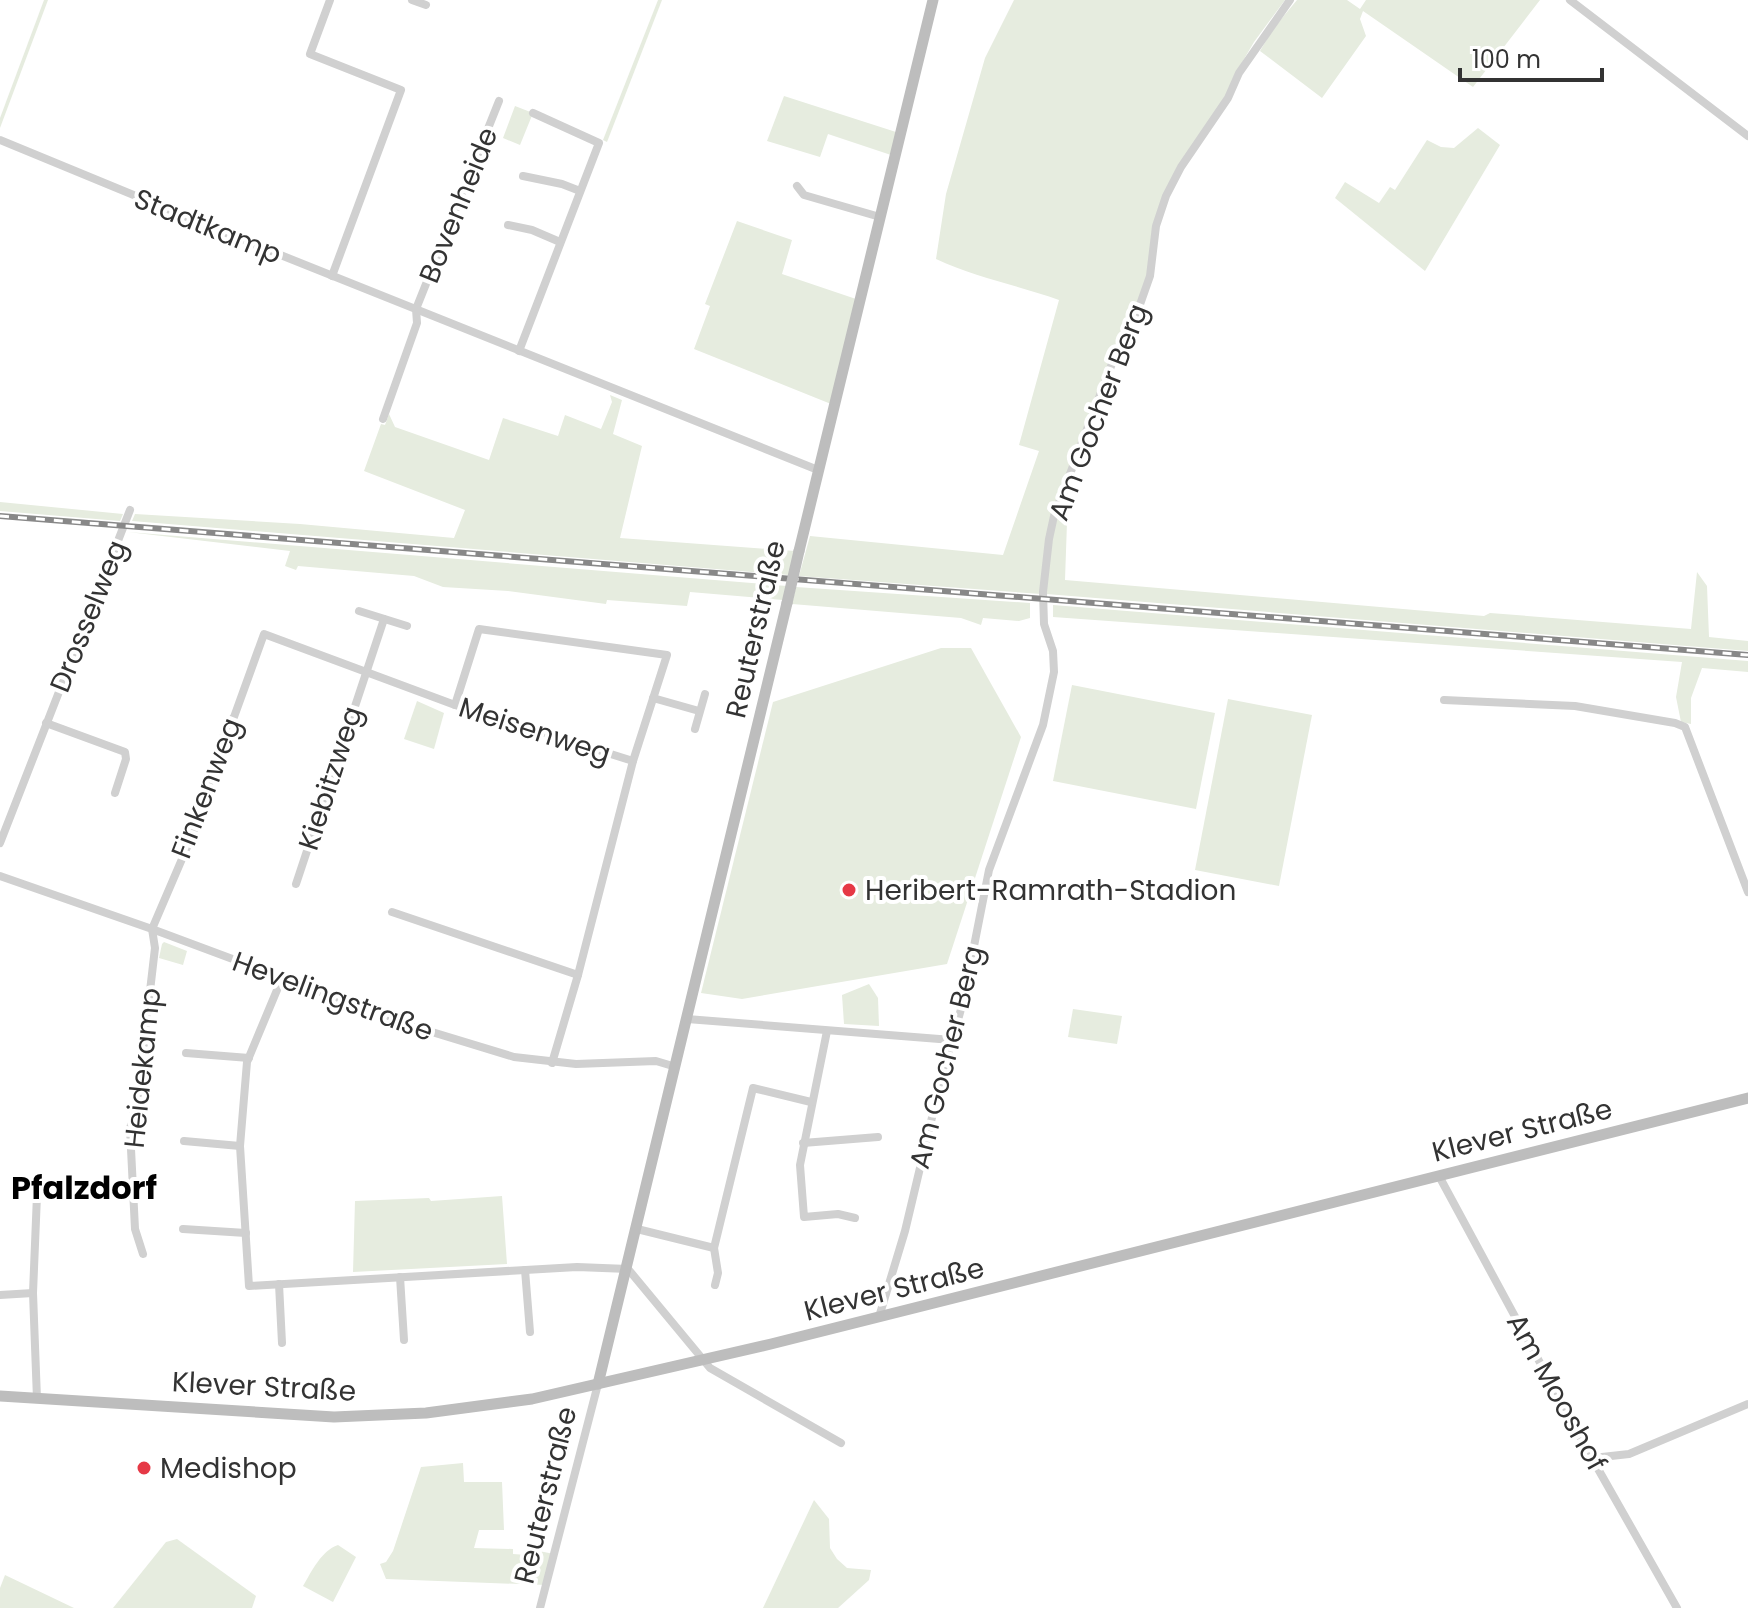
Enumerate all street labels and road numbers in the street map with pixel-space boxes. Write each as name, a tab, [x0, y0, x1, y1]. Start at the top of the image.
street label: Bovenheide	[410, 122, 507, 289]
street label: Stadtkamp	[128, 179, 287, 274]
street label: Am Gocher Berg	[1039, 298, 1158, 526]
street label: Drosselweg	[40, 534, 137, 698]
street label: Reuterstraße	[716, 537, 795, 722]
street label: Meisenweg	[454, 688, 616, 773]
street label: Kiebitzweg	[289, 701, 372, 855]
street label: Finkenweg	[162, 712, 251, 864]
street label: Am Gocher Berg	[900, 941, 993, 1173]
street label: Hevelingstraße	[227, 942, 439, 1051]
street label: Heidekamp	[115, 986, 170, 1150]
street label: Klever Straße	[1428, 1089, 1616, 1172]
street label: Klever Straße	[800, 1248, 988, 1331]
street label: Am Mooshof	[1497, 1306, 1616, 1478]
street label: Klever Straße	[171, 1362, 357, 1411]
street label: Reuterstraße	[505, 1403, 586, 1588]

